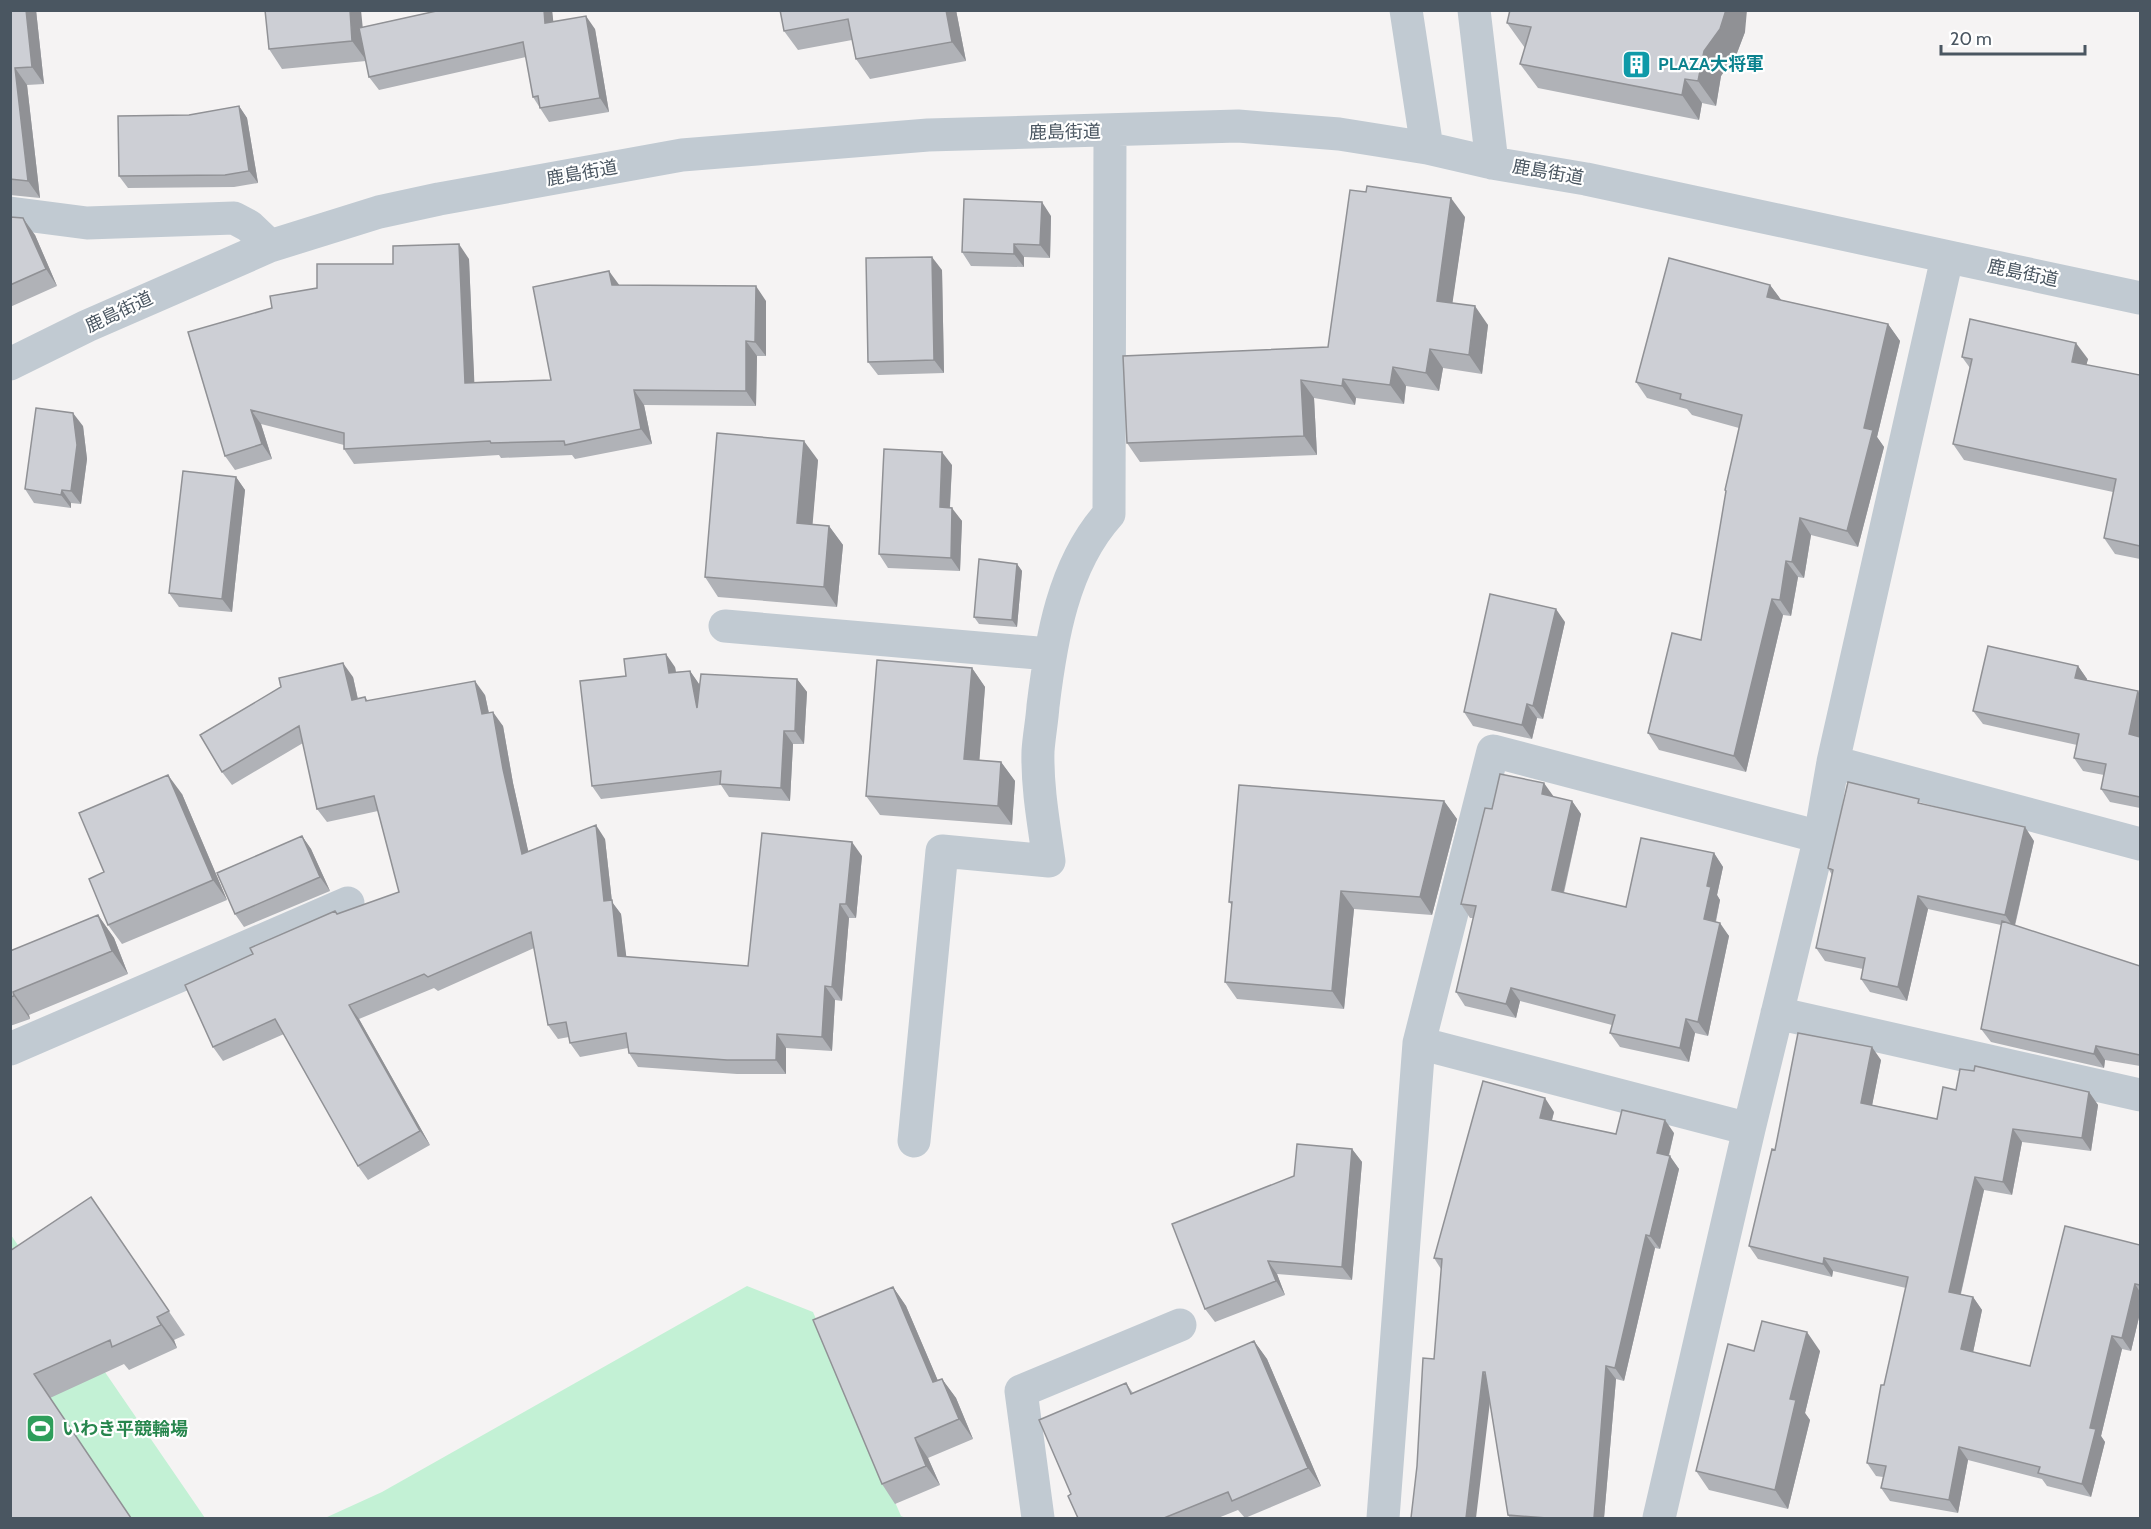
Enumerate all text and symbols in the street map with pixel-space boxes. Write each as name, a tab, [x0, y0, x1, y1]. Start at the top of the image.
scale bar	[1941, 18, 2085, 56]
text: 20 m	[1950, 28, 1992, 50]
building icon: PLAZA大将軍	[1621, 48, 1653, 80]
place label: PLAZA大将軍	[1658, 53, 1764, 75]
street label: 鹿島街道	[1029, 120, 1101, 144]
street label: 鹿島街道	[1511, 155, 1585, 189]
street label: 鹿島街道	[545, 156, 619, 190]
street label: 鹿島街道	[1985, 255, 2061, 291]
street label: 鹿島街道	[82, 287, 156, 337]
sports icon: いわき平競輪場	[25, 1413, 57, 1445]
place label: いわき平競輪場	[62, 1418, 188, 1440]

